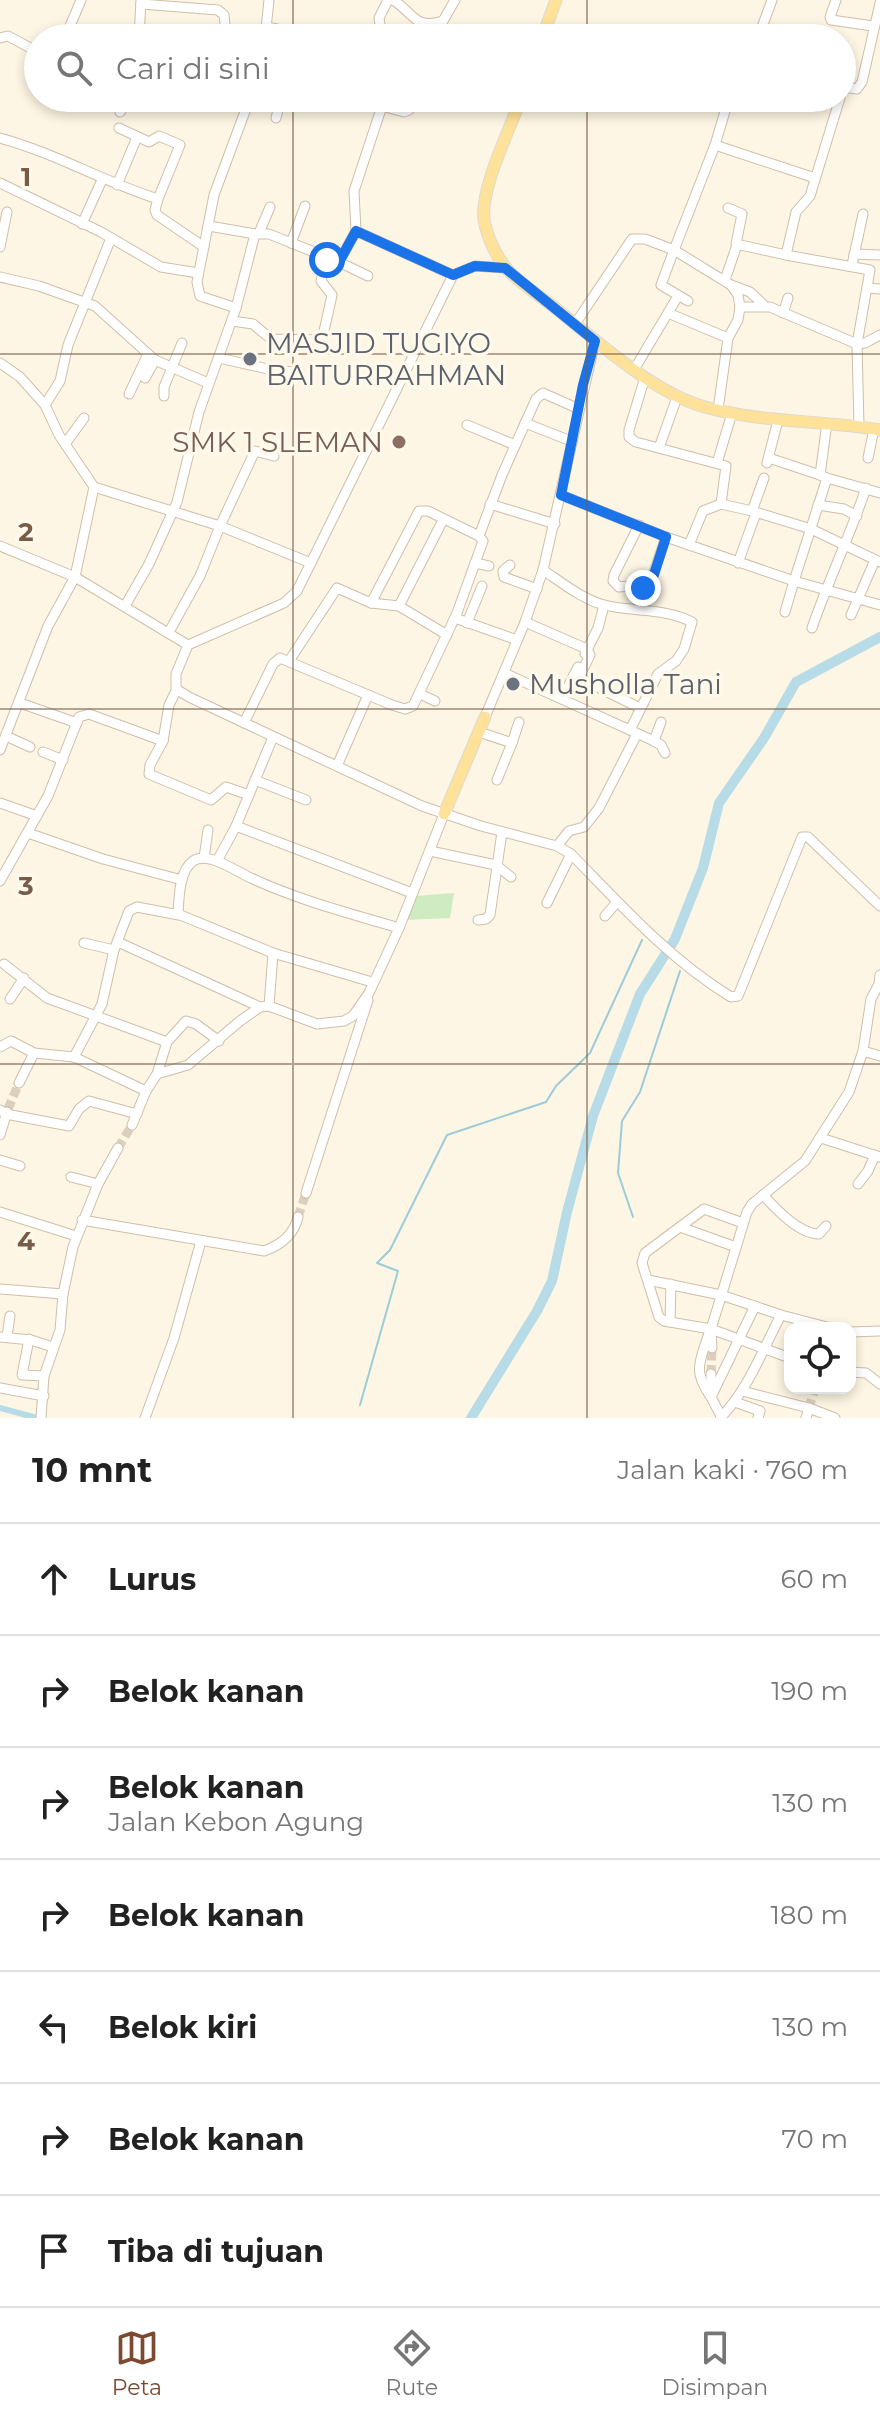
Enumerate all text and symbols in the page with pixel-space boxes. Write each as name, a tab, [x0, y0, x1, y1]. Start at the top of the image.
search box	[24, 24, 856, 112]
icon: search	[52, 46, 96, 90]
text: Cari di sini	[116, 50, 270, 87]
text: 1	[21, 161, 31, 193]
route start	[309, 242, 345, 278]
place label: MASJID TUGIYO BAITURRAHMAN	[266, 326, 506, 392]
marker: MASJID TUGIYO BAITURRAHMAN	[241, 350, 259, 368]
place label: SMK 1 SLEMAN	[172, 425, 383, 459]
marker: SMK 1 SLEMAN	[390, 433, 408, 451]
text: 2	[18, 516, 34, 548]
route end	[625, 570, 661, 606]
place label: Musholla Tani	[529, 667, 722, 701]
marker: Musholla Tani	[504, 675, 522, 693]
text: 3	[17, 870, 34, 902]
text: 4	[17, 1225, 35, 1257]
map controls	[784, 1322, 856, 1394]
button: locate	[784, 1322, 856, 1394]
text: 10 mnt	[32, 1449, 152, 1491]
text: Jalan kaki · 760 m	[617, 1454, 848, 1486]
icon: ahead	[32, 1557, 76, 1601]
text: Lurus	[108, 1561, 196, 1598]
text: 60 m	[781, 1563, 848, 1595]
icon: right	[32, 1669, 76, 1713]
text: Belok kanan	[108, 1673, 305, 1710]
text: 190 m	[771, 1675, 848, 1707]
text: Belok kanan	[108, 1769, 305, 1806]
icon: right	[32, 1781, 76, 1825]
text: 130 m	[772, 1787, 848, 1819]
text: Jalan Kebon Agung	[108, 1806, 364, 1838]
icon: right	[32, 1893, 76, 1937]
text: Belok kanan	[108, 1897, 305, 1934]
text: 180 m	[770, 1899, 848, 1931]
icon: left	[32, 2005, 76, 2049]
text: Belok kiri	[108, 2009, 257, 2046]
text: 130 m	[772, 2011, 848, 2043]
icon: right	[32, 2117, 76, 2161]
text: Belok kanan	[108, 2121, 305, 2158]
text: 70 m	[782, 2123, 848, 2155]
icon: arrive	[32, 2229, 76, 2273]
text: Tiba di tujuan	[108, 2233, 324, 2270]
tab: Peta	[112, 2326, 162, 2401]
tab: Rute	[385, 2326, 438, 2401]
tab: Disimpan	[661, 2326, 768, 2401]

